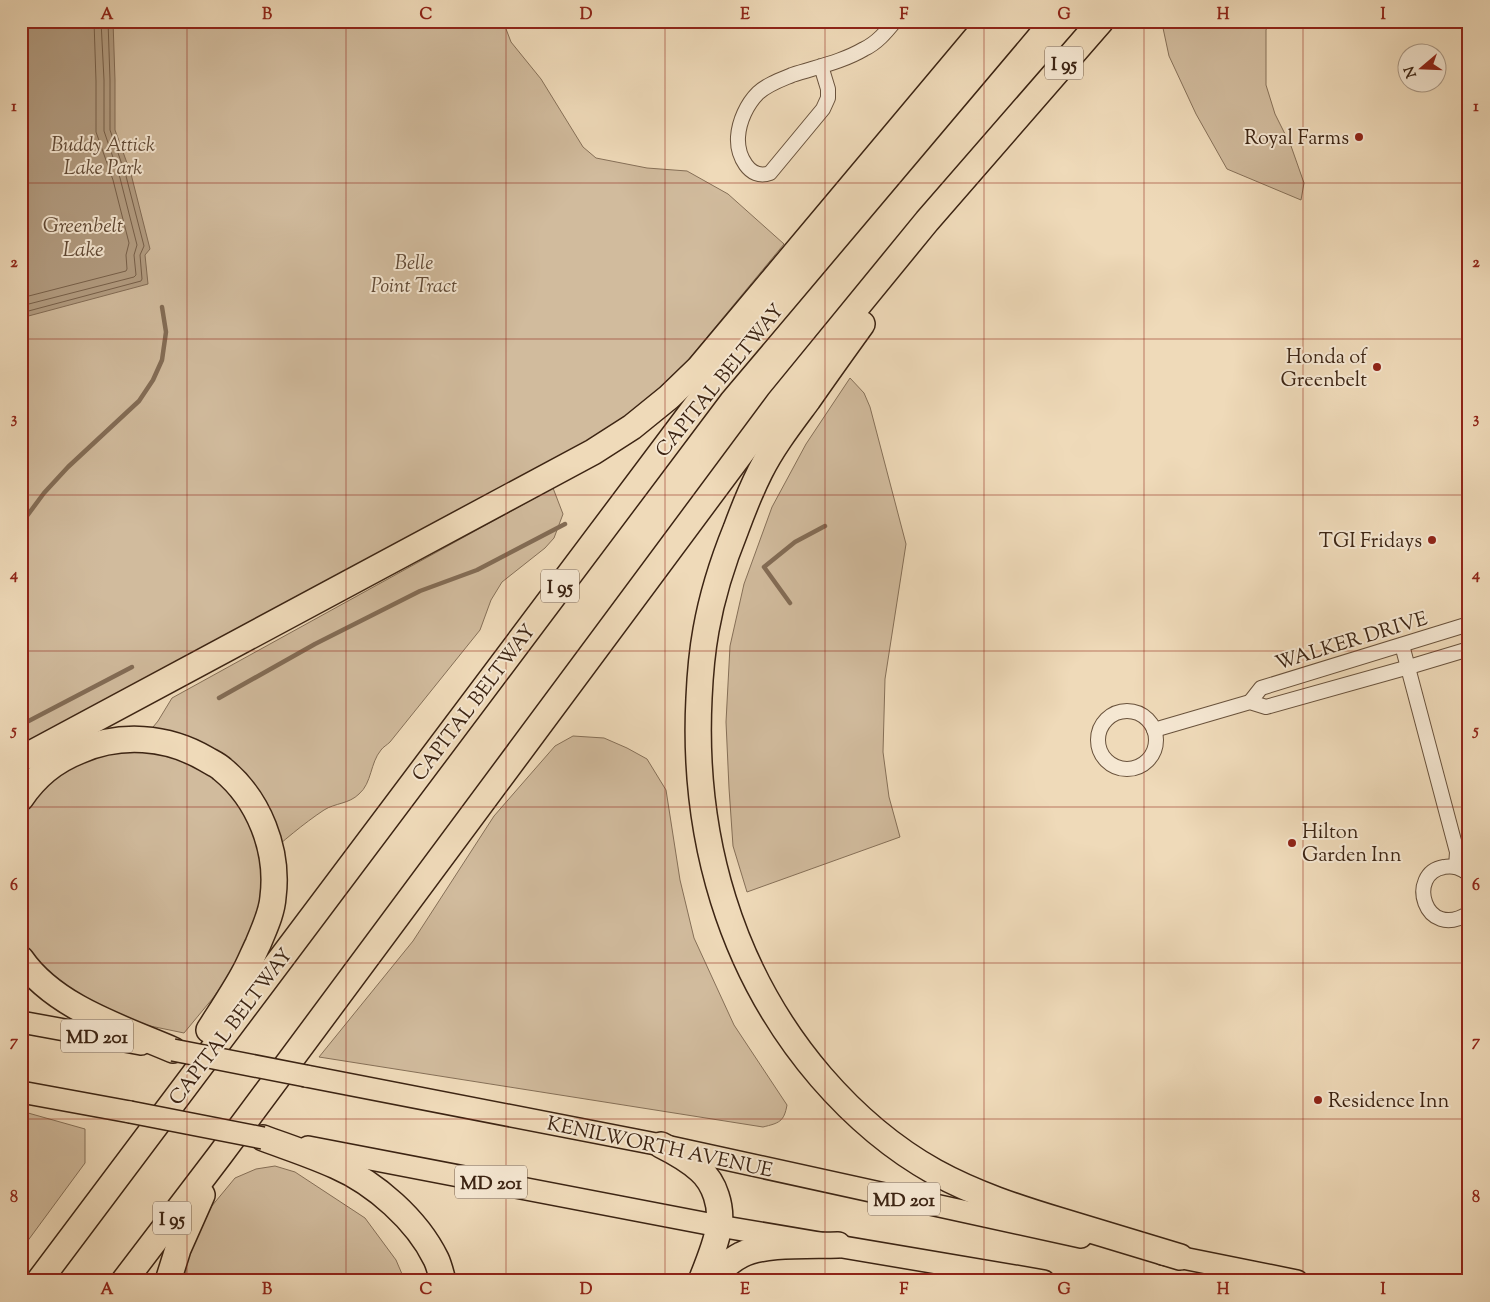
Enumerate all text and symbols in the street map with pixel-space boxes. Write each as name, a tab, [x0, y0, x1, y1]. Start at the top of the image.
text: A	[101, 4, 114, 27]
text: B	[262, 4, 272, 27]
text: C	[420, 4, 433, 27]
text: D	[580, 4, 593, 27]
text: E	[740, 4, 750, 27]
text: F	[900, 4, 909, 27]
text: G	[1057, 4, 1071, 27]
text: H	[1217, 4, 1230, 27]
text: I	[1380, 4, 1386, 27]
north arrow	[1398, 42, 1448, 92]
road number: I 95	[1045, 46, 1083, 80]
text: N	[1400, 63, 1423, 80]
text: 1	[11, 96, 17, 119]
text: 1	[1473, 96, 1479, 119]
place label: Royal Farms	[1244, 125, 1349, 154]
marker: Royal Farms	[1353, 131, 1365, 143]
park label: Buddy Attick Lake Park	[51, 132, 155, 184]
water label: Greenbelt Lake	[43, 212, 123, 266]
park label: Belle Point Tract	[371, 250, 457, 302]
text: 2	[10, 252, 18, 275]
text: 2	[1472, 252, 1480, 275]
street label: CAPITAL BELTWAY	[650, 299, 792, 465]
place label: Honda of Greenbelt	[1281, 344, 1368, 396]
marker: Honda of Greenbelt	[1371, 361, 1383, 373]
text: 3	[11, 408, 18, 431]
text: 3	[1473, 408, 1480, 431]
place label: TGI Fridays	[1319, 528, 1422, 557]
marker: TGI Fridays	[1426, 534, 1438, 546]
text: 4	[9, 564, 18, 587]
text: 4	[1471, 564, 1480, 587]
road number: I 95	[541, 570, 579, 602]
street label: WALKER DRIVE	[1272, 605, 1431, 679]
street label: CAPITAL BELTWAY	[406, 619, 544, 788]
text: 5	[9, 720, 17, 743]
text: 5	[1471, 720, 1479, 743]
place label: Hilton Garden Inn	[1302, 819, 1402, 871]
marker: Hilton Garden Inn	[1286, 837, 1298, 849]
text: 6	[10, 875, 18, 898]
text: 6	[1472, 875, 1480, 898]
street label: CAPITAL BELTWAY	[163, 943, 301, 1112]
road number: MD 201	[61, 1019, 133, 1052]
text: 7	[10, 1031, 19, 1054]
text: 7	[1472, 1031, 1481, 1054]
place label: Residence Inn	[1328, 1088, 1450, 1117]
marker: Residence Inn	[1312, 1094, 1324, 1106]
street label: KENILWORTH AVENUE	[544, 1110, 775, 1187]
road number: MD 201	[455, 1166, 527, 1198]
road number: MD 201	[868, 1182, 940, 1216]
text: 8	[10, 1187, 18, 1210]
text: 8	[1472, 1187, 1480, 1210]
road number: I 95	[153, 1202, 191, 1234]
text: A	[101, 1279, 114, 1302]
text: B	[262, 1279, 272, 1302]
text: C	[420, 1279, 433, 1302]
text: D	[580, 1279, 593, 1302]
text: E	[740, 1279, 750, 1302]
text: F	[900, 1279, 909, 1302]
text: G	[1057, 1279, 1071, 1302]
text: H	[1217, 1279, 1230, 1302]
text: I	[1380, 1279, 1386, 1302]

